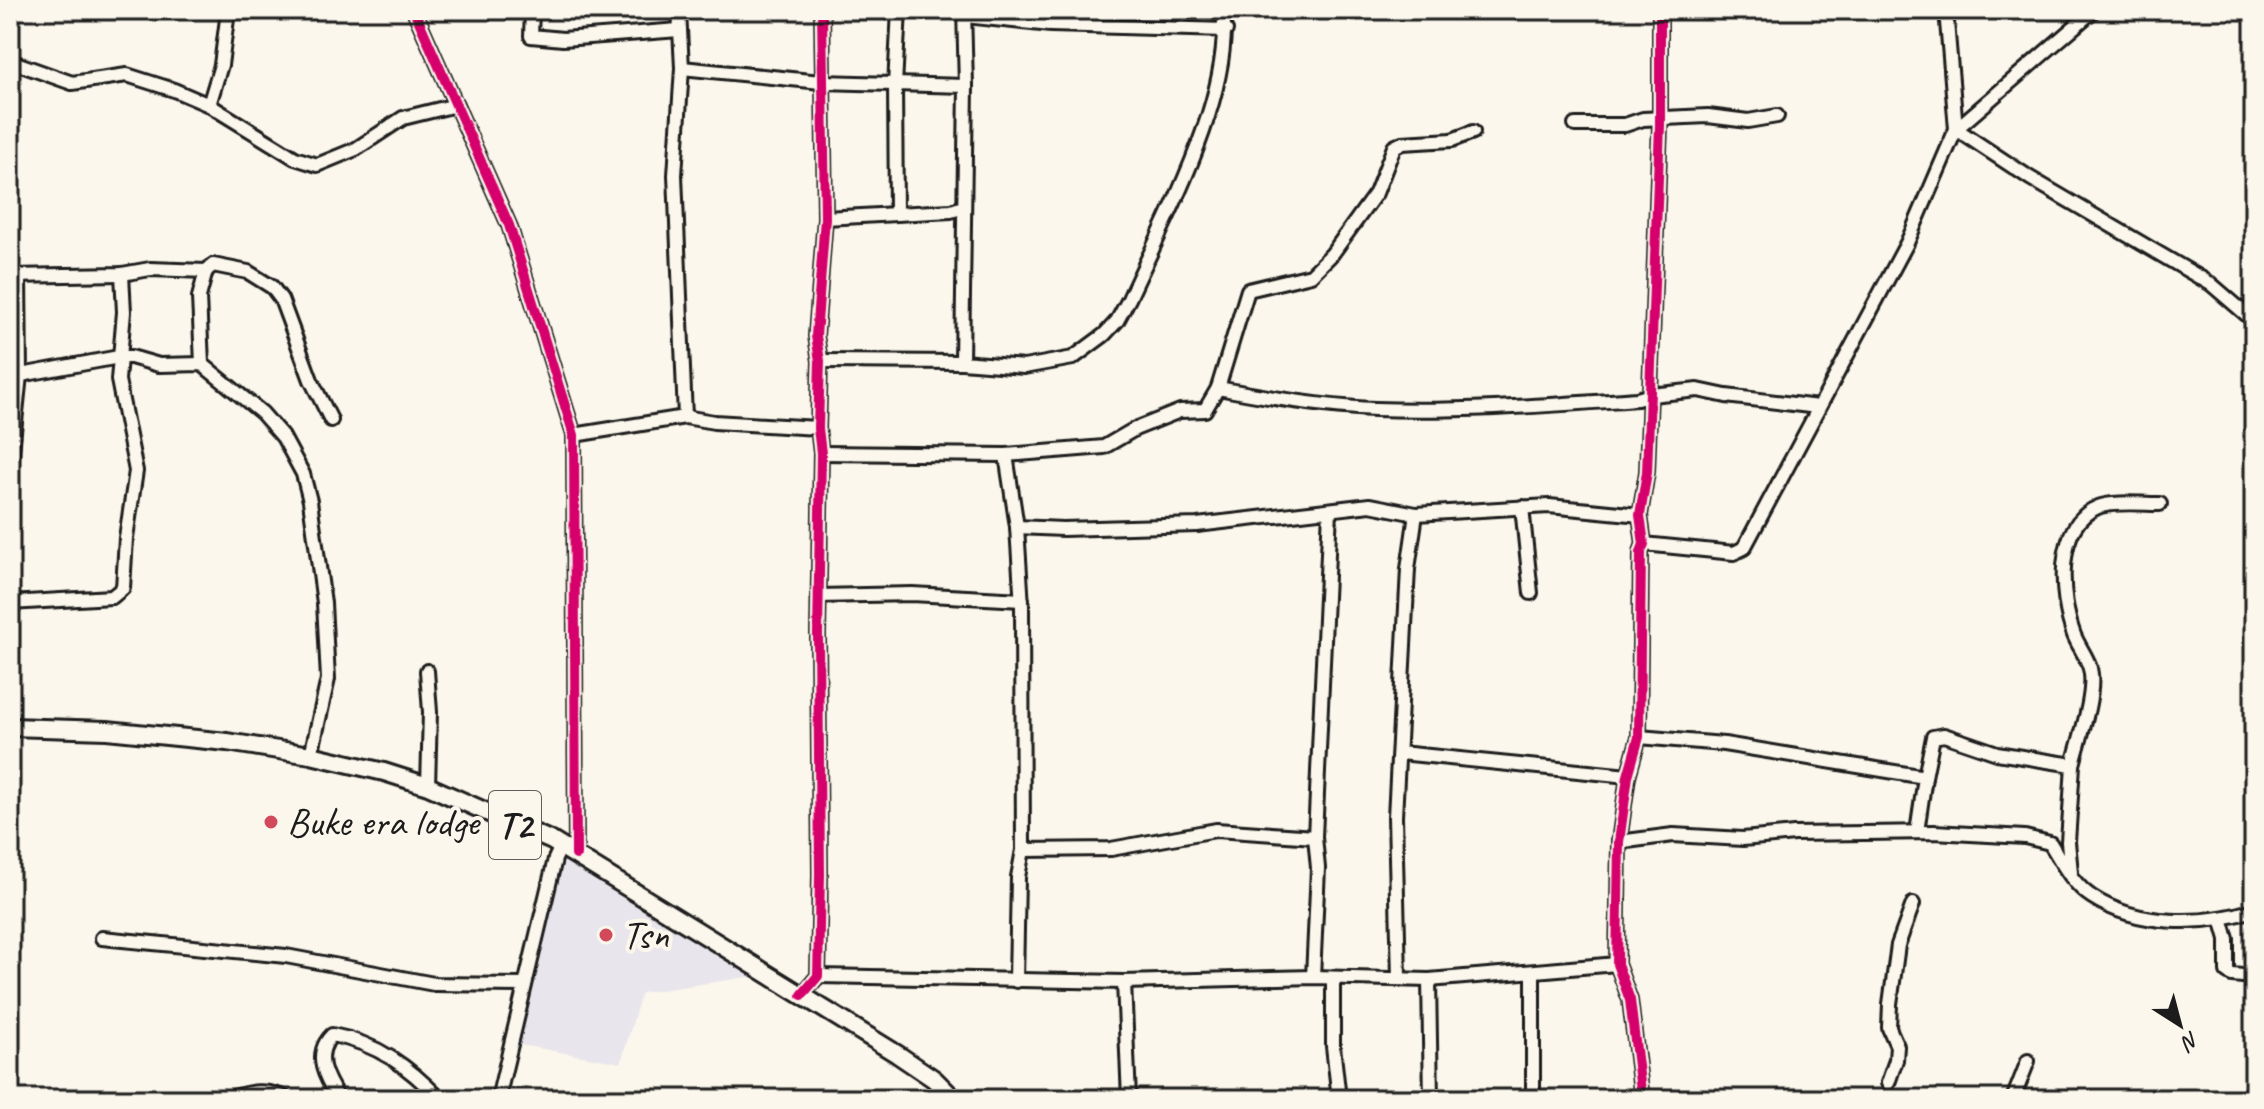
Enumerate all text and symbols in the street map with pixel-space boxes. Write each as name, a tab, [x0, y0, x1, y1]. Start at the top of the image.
road number: T2	[489, 791, 541, 859]
place label: Buke era lodge	[287, 797, 482, 847]
marker: Buke era lodge	[262, 813, 280, 831]
place label: Tsn	[622, 910, 670, 960]
marker: Tsn	[597, 926, 615, 944]
north arrow	[2140, 985, 2220, 1065]
text: N	[2175, 1025, 2205, 1058]

